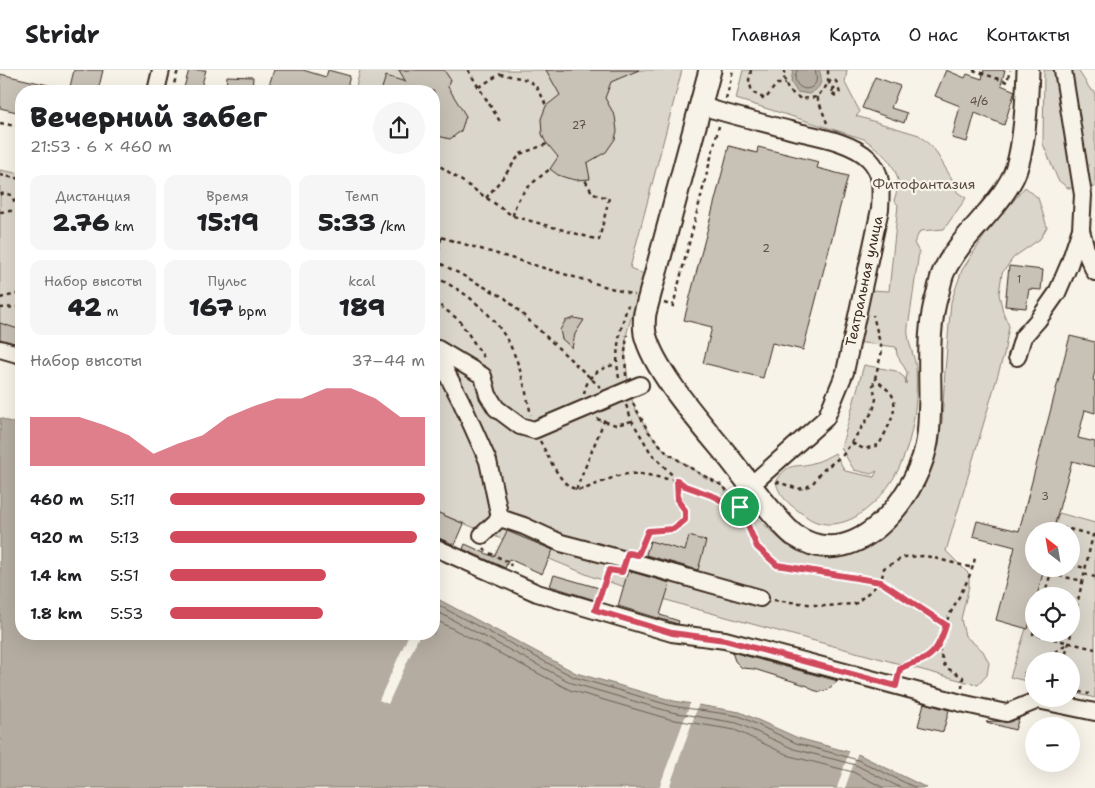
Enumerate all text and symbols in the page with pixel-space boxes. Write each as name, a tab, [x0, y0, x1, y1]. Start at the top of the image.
text: Stridr	[25, 19, 100, 51]
text: Главная	[731, 23, 801, 47]
text: Карта	[829, 23, 881, 47]
text: О нас	[909, 23, 958, 47]
text: Контакты	[986, 23, 1070, 47]
house number: 4/6	[970, 94, 988, 109]
text: Вечерний забег	[30, 98, 267, 136]
button: share	[373, 102, 425, 154]
house number: 27	[572, 118, 587, 133]
text: 21:53 · 6 × 460 m	[30, 136, 172, 157]
park label: Фитофантазия	[873, 175, 975, 193]
text: Дистанция	[56, 187, 131, 205]
text: Время	[206, 187, 249, 205]
text: Темп	[345, 187, 379, 205]
text: 2.76	[52, 205, 110, 239]
text: 15:19	[196, 205, 259, 239]
text: 5:33	[318, 205, 376, 239]
street label: Театральная улица	[841, 214, 887, 348]
text: km	[110, 217, 134, 235]
text: /km	[376, 217, 406, 235]
house number: 2	[762, 241, 770, 256]
text: Набор высоты	[44, 272, 142, 290]
text: Пульс	[208, 272, 247, 290]
text: kcal	[348, 272, 375, 290]
house number: 1	[1017, 272, 1021, 287]
text: 42	[68, 290, 102, 324]
text: 167	[189, 290, 234, 324]
text: 189	[338, 290, 385, 324]
text: m	[102, 302, 118, 320]
text: bpm	[234, 302, 266, 320]
text: Набор высоты	[30, 350, 142, 371]
text: 37–44 m	[352, 350, 425, 371]
pin	[719, 486, 761, 528]
text: 460 m	[30, 489, 84, 510]
text: 5:11	[110, 489, 135, 510]
house number: 3	[1041, 489, 1049, 504]
icon: arrive	[726, 493, 754, 521]
north arrow	[1025, 522, 1080, 578]
map controls	[1025, 522, 1080, 772]
text: 920 m	[30, 527, 83, 548]
text: 5:13	[110, 527, 140, 548]
text: 1.4 km	[30, 565, 82, 586]
text: 5:51	[110, 565, 139, 586]
button: locate	[1025, 587, 1080, 642]
text: 1.8 km	[30, 603, 82, 624]
text: 5:53	[110, 603, 144, 624]
button: +	[1025, 652, 1080, 707]
button: −	[1025, 717, 1080, 772]

